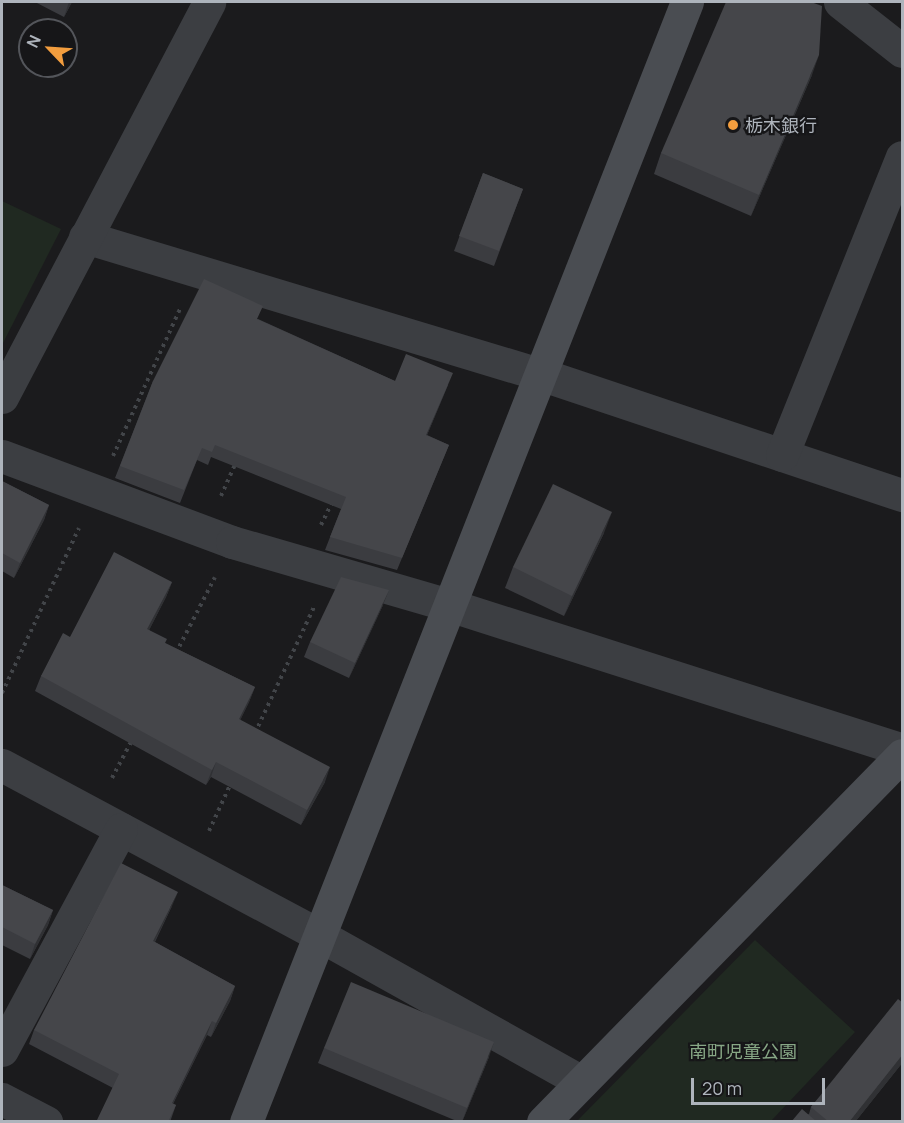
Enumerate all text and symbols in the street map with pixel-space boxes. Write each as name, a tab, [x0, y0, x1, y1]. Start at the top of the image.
north arrow	[18, 18, 78, 78]
text: N	[21, 31, 46, 51]
place label: 栃木銀行	[745, 114, 817, 136]
marker: 栃木銀行	[726, 118, 740, 132]
park label: 南町児童公園	[689, 1040, 797, 1062]
scale bar	[694, 1066, 828, 1104]
text: 20 m	[702, 1076, 742, 1100]

